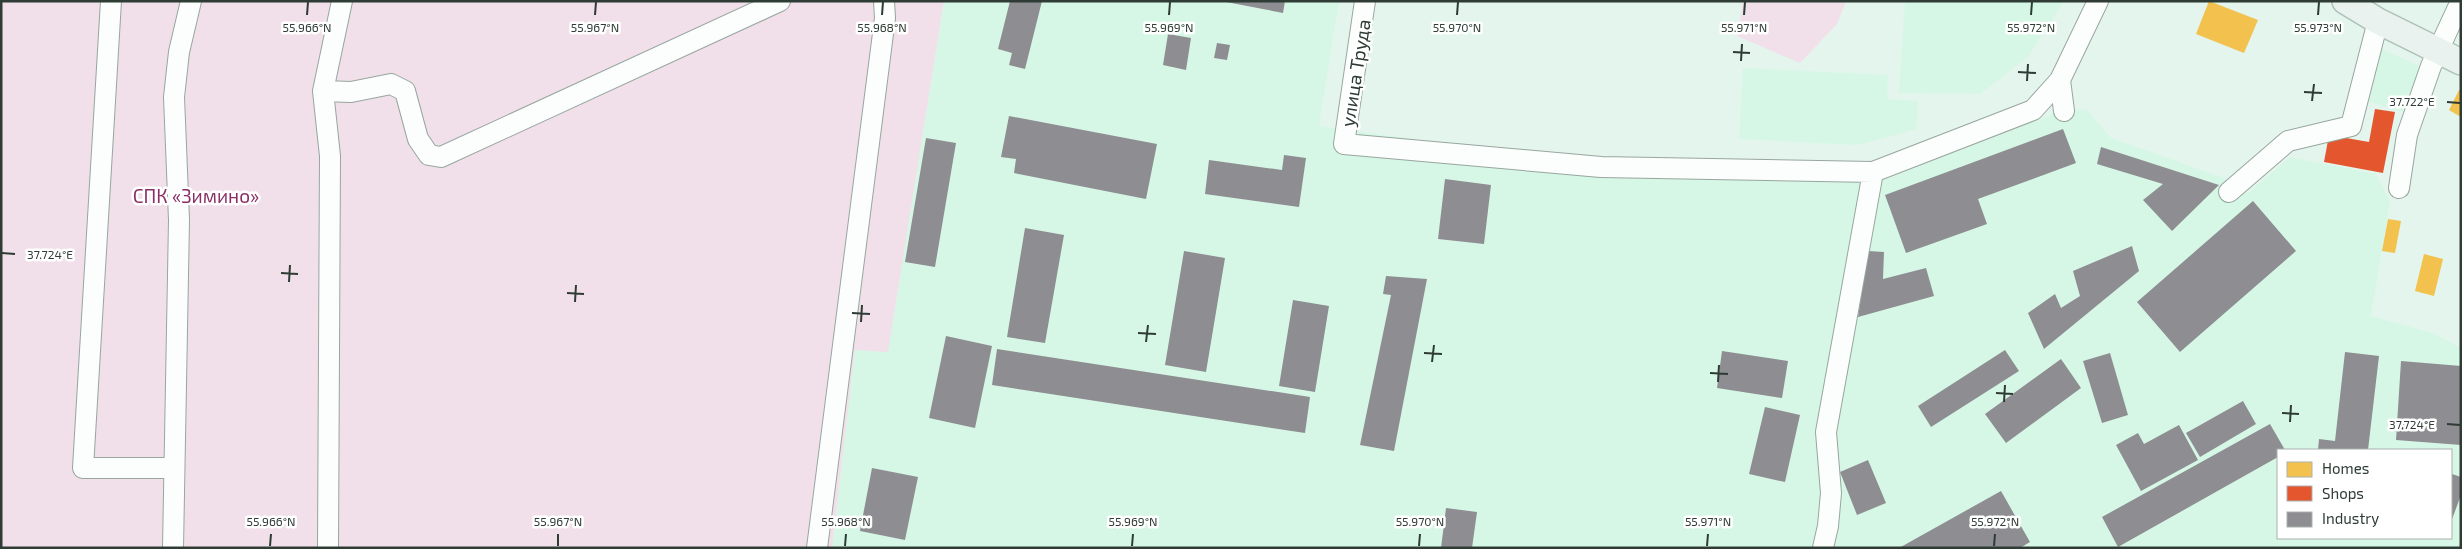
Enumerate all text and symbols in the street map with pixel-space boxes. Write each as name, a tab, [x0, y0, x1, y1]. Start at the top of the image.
street label: улица Труда	[1335, 18, 1376, 129]
text: 55.966°N	[282, 20, 332, 34]
text: 55.967°N	[571, 20, 619, 34]
text: 55.968°N	[857, 20, 907, 34]
text: 55.969°N	[1144, 20, 1194, 34]
text: 55.970°N	[1433, 20, 1481, 34]
text: 55.971°N	[1721, 20, 1767, 34]
text: 55.972°N	[2007, 20, 2055, 34]
text: 55.973°N	[2294, 20, 2342, 34]
text: 37.722°E	[2389, 94, 2435, 108]
park label: СПК «Зимино»	[133, 184, 259, 207]
text: 37.724°E	[27, 247, 73, 261]
text: 37.724°E	[2389, 417, 2435, 431]
legend	[2277, 449, 2452, 539]
text: Homes	[2322, 459, 2369, 477]
text: Shops	[2322, 484, 2364, 502]
text: Industry	[2322, 509, 2379, 527]
text: 55.966°N	[246, 514, 296, 528]
text: 55.967°N	[534, 514, 582, 528]
text: 55.968°N	[821, 514, 871, 528]
text: 55.969°N	[1108, 514, 1158, 528]
text: 55.970°N	[1396, 514, 1444, 528]
text: 55.971°N	[1685, 514, 1731, 528]
text: 55.972°N	[1971, 514, 2019, 528]

